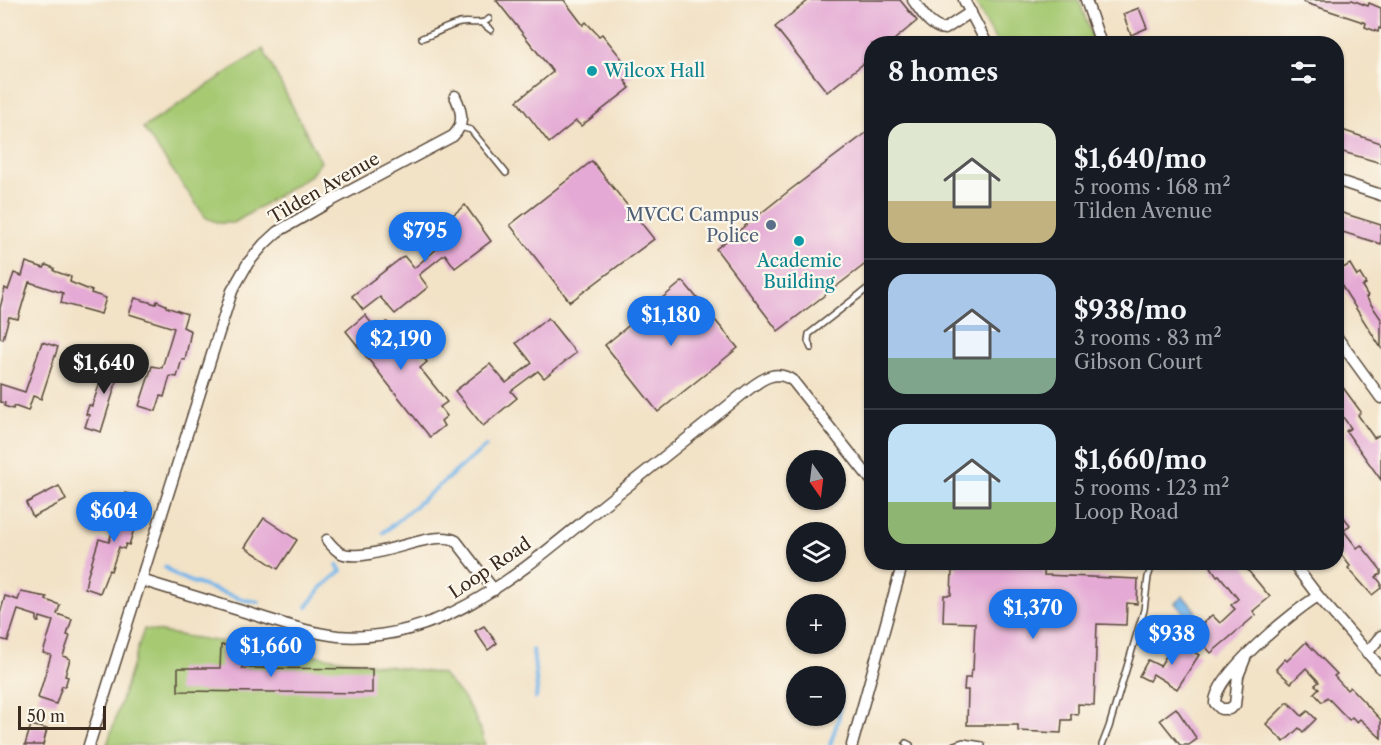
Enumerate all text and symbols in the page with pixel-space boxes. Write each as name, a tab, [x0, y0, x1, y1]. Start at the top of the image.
text: 8 homes	[888, 56, 998, 88]
icon: filters	[1287, 56, 1320, 89]
place label: Wilcox Hall	[603, 60, 705, 82]
marker: Wilcox Hall	[585, 64, 599, 78]
text: $1,640/mo	[1074, 143, 1207, 175]
street label: Tilden Avenue	[265, 147, 383, 229]
icon: home	[936, 147, 1008, 219]
text: 5 rooms · 168 m²	[1074, 175, 1231, 199]
text: Tilden Avenue	[1074, 199, 1212, 223]
place label: MVCC Campus Police	[626, 204, 759, 247]
pin: $795	[389, 212, 461, 263]
marker: MVCC Campus Police	[764, 218, 778, 232]
text: $795	[403, 219, 447, 243]
marker: Academic Building	[792, 234, 806, 248]
place label: Academic Building	[756, 250, 841, 293]
text: $938/mo	[1074, 294, 1187, 326]
pin: $1,180	[622, 296, 720, 347]
icon: home	[936, 298, 1008, 370]
text: $1,180	[641, 303, 701, 327]
pin: $2,190	[352, 320, 450, 371]
text: 3 rooms · 83 m²	[1074, 326, 1222, 350]
text: $2,190	[370, 327, 432, 351]
pin: $1,640	[55, 344, 153, 395]
text: Gibson Court	[1074, 350, 1203, 374]
text: $1,640	[73, 351, 135, 375]
text: $1,660/mo	[1074, 444, 1207, 476]
icon: home	[936, 448, 1008, 520]
north arrow	[786, 450, 846, 510]
map controls	[786, 450, 846, 726]
text: 5 rooms · 123 m²	[1074, 476, 1230, 500]
pin: $604	[78, 492, 150, 543]
text: $604	[90, 499, 138, 523]
text: Loop Road	[1074, 500, 1179, 524]
button: layers	[786, 522, 846, 582]
street label: Loop Road	[445, 533, 535, 603]
pin: $1,370	[984, 589, 1082, 640]
button: +	[786, 594, 846, 654]
text: $1,370	[1003, 596, 1063, 620]
pin: $938	[1136, 615, 1208, 666]
text: $938	[1149, 622, 1195, 646]
pin: $1,660	[222, 627, 320, 678]
text: $1,660	[240, 634, 302, 658]
button: −	[786, 666, 846, 726]
scale bar	[18, 703, 106, 730]
text: 50 m	[27, 706, 65, 726]

